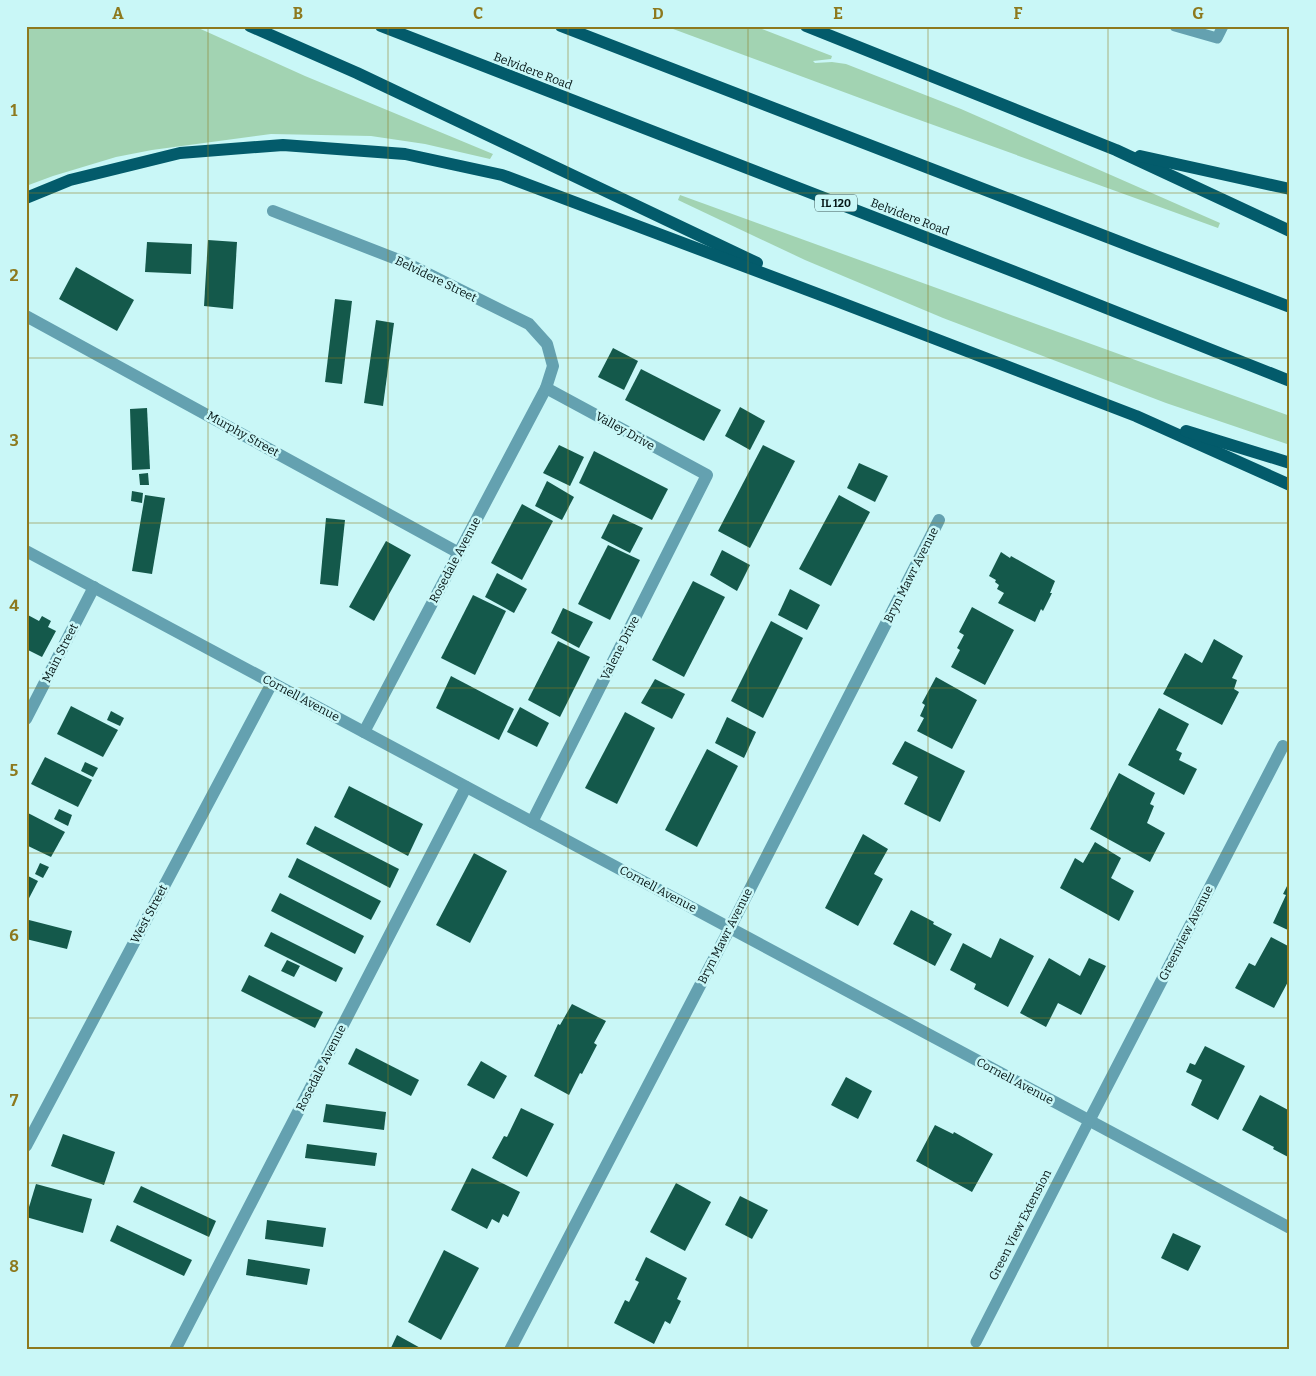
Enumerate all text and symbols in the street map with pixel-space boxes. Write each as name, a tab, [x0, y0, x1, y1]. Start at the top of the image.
text: A	[112, 4, 124, 23]
text: B	[293, 4, 303, 23]
text: C	[473, 4, 483, 23]
text: D	[652, 4, 664, 23]
text: E	[833, 4, 843, 23]
text: F	[1014, 4, 1023, 23]
text: G	[1192, 4, 1204, 23]
street label: Belvidere Road	[492, 50, 574, 92]
text: 1	[11, 101, 18, 120]
road number: IL 120	[815, 194, 857, 212]
street label: Belvidere Road	[869, 196, 951, 238]
street label: Belvidere Street	[393, 253, 480, 305]
text: 2	[9, 266, 19, 285]
street label: Murphy Street	[205, 408, 282, 460]
street label: Valley Drive	[593, 409, 657, 453]
text: 3	[9, 431, 19, 450]
street label: Rosedale Avenue	[427, 515, 483, 605]
street label: Bryn Mawr Avenue	[881, 525, 941, 625]
text: 4	[9, 596, 19, 615]
street label: Valene Drive	[598, 614, 642, 682]
street label: Main Street	[39, 621, 81, 685]
street label: Cornell Avenue	[260, 672, 342, 724]
text: 5	[10, 761, 19, 780]
street label: Cornell Avenue	[617, 863, 699, 915]
street label: West Street	[128, 882, 171, 946]
street label: Greenview Avenue	[1156, 883, 1216, 983]
street label: Bryn Mawr Avenue	[695, 886, 755, 986]
text: 6	[9, 926, 19, 945]
street label: Rosedale Avenue	[293, 1023, 349, 1113]
street label: Cornell Avenue	[974, 1055, 1056, 1107]
text: 7	[10, 1091, 19, 1110]
street label: Green View Extension	[986, 1167, 1054, 1283]
text: 8	[9, 1257, 19, 1276]

